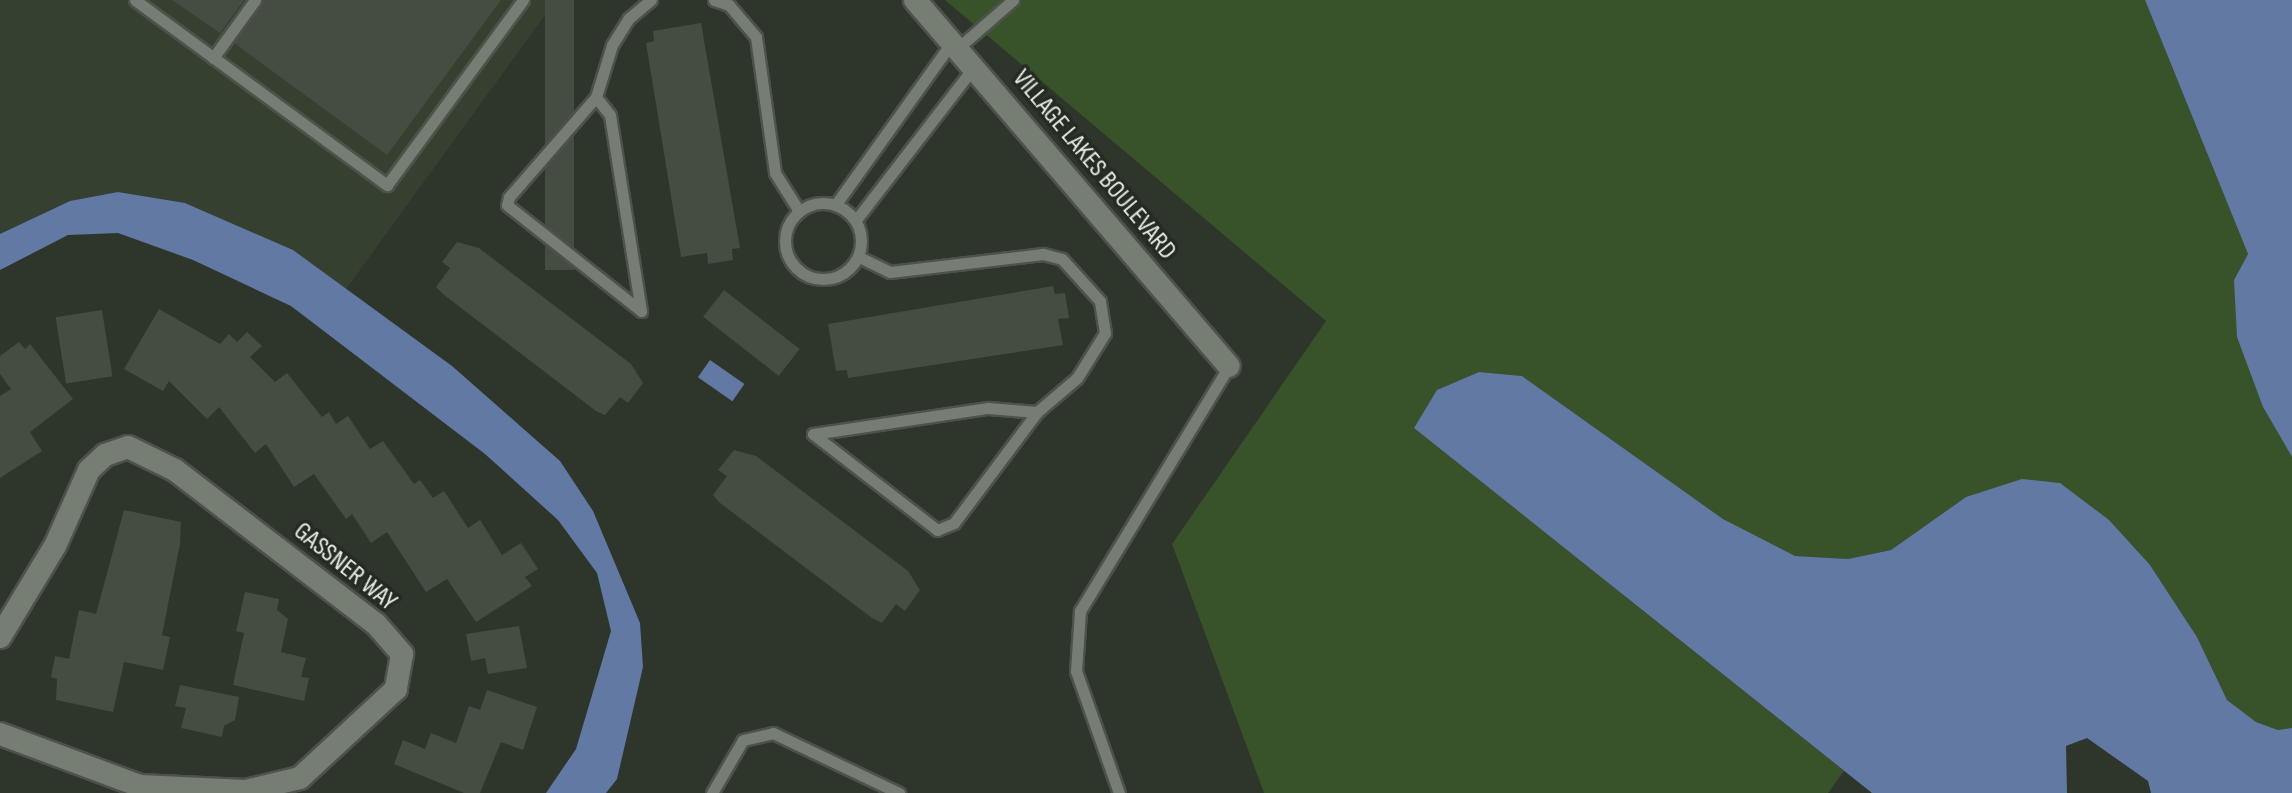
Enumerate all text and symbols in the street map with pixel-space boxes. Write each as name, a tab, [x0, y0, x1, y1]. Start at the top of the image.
street label: VILLAGE LAKES BOULEVARD	[1005, 64, 1183, 266]
street label: GASSNER WAY	[287, 516, 403, 618]

